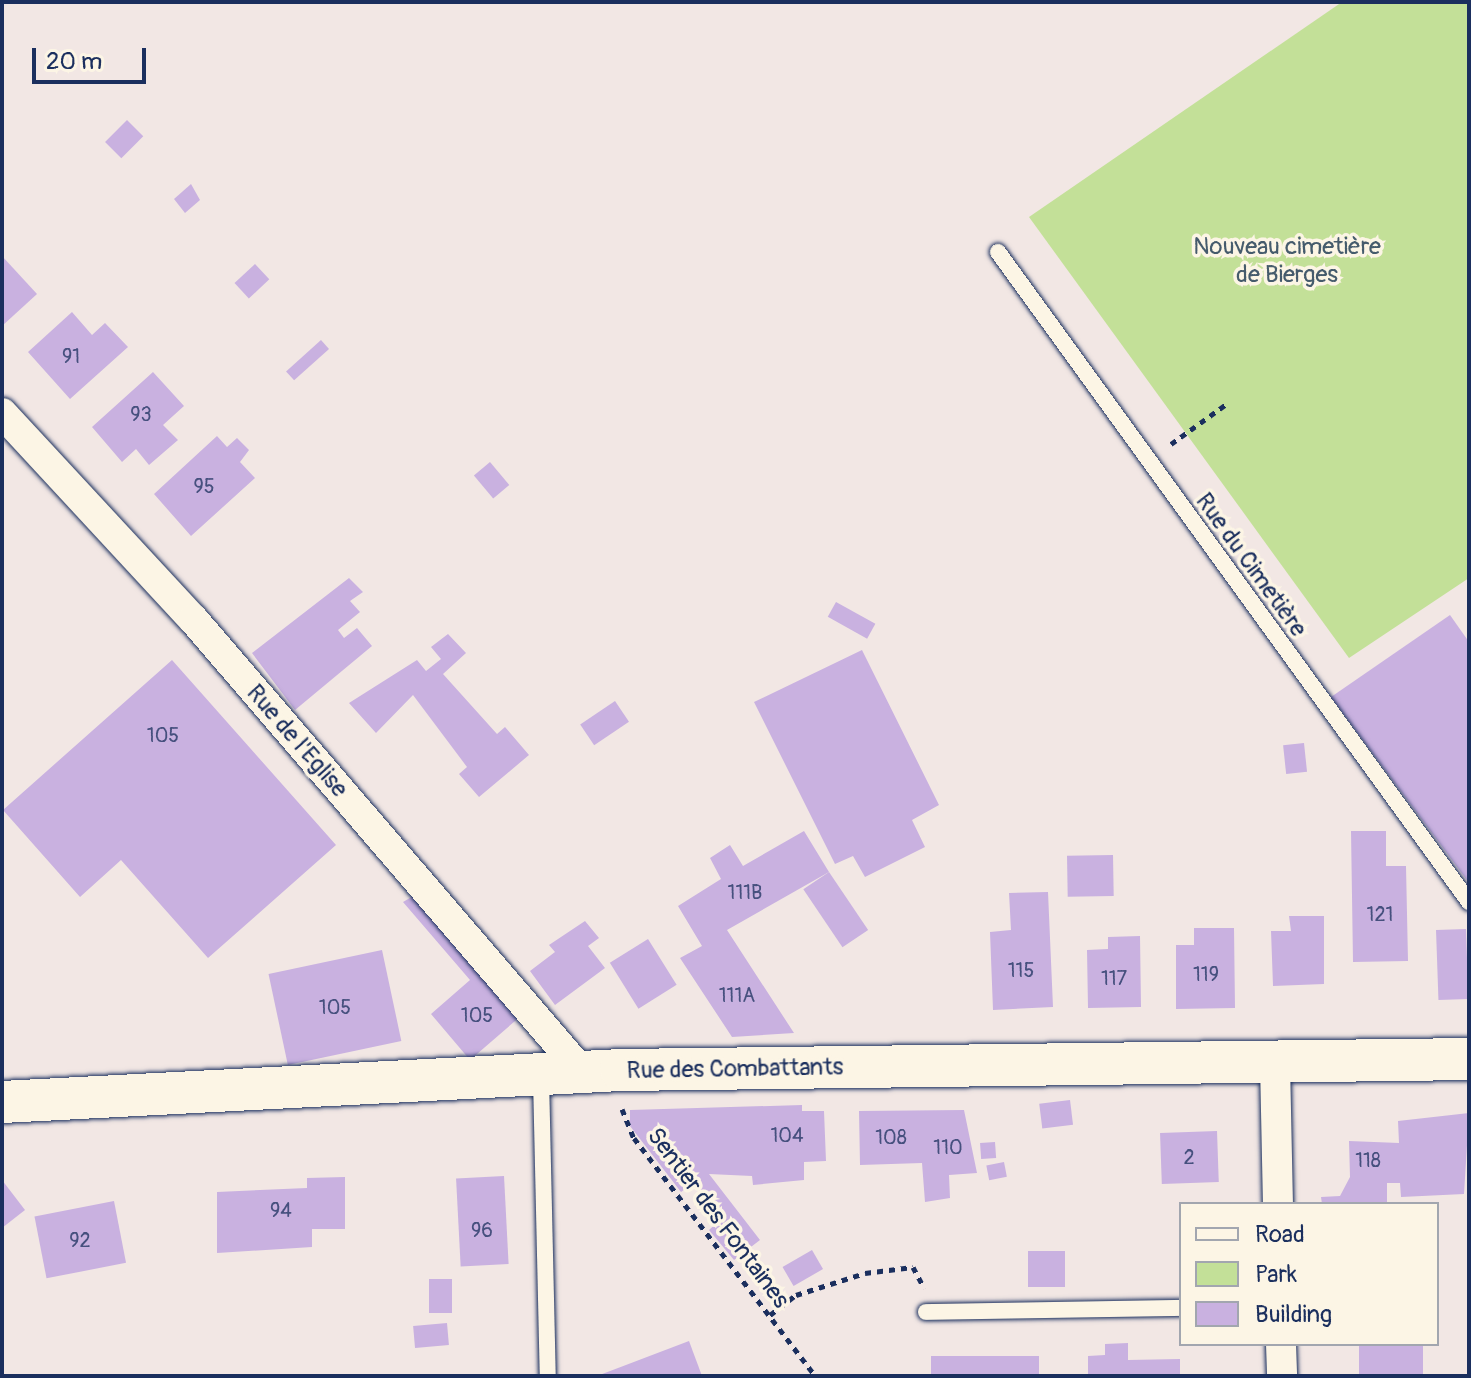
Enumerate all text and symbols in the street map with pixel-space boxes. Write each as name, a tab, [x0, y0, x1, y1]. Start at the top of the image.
scale bar	[36, 32, 150, 82]
text: 20 m	[46, 47, 102, 76]
park label: Nouveau cimetière de Bierges	[1193, 233, 1381, 289]
house number: 91	[62, 344, 80, 368]
house number: 93	[130, 402, 152, 426]
house number: 95	[193, 474, 215, 498]
street label: Rue du Cimetière	[1189, 488, 1313, 642]
street label: Rue de l'Eglise	[240, 679, 354, 803]
house number: 105	[147, 723, 179, 747]
house number: 111B	[728, 880, 762, 904]
house number: 121	[1367, 902, 1393, 926]
house number: 115	[1008, 958, 1034, 982]
house number: 119	[1193, 962, 1219, 986]
house number: 117	[1101, 966, 1127, 990]
house number: 111A	[719, 983, 755, 1007]
house number: 105	[319, 995, 351, 1019]
house number: 105	[461, 1003, 493, 1027]
street label: Rue des Combattants	[626, 1053, 844, 1085]
street label: Sentier des Fontaines	[641, 1122, 795, 1314]
house number: 104	[770, 1123, 804, 1147]
house number: 108	[875, 1125, 907, 1149]
house number: 110	[933, 1135, 963, 1159]
house number: 2	[1183, 1145, 1195, 1169]
house number: 118	[1355, 1148, 1381, 1172]
house number: 94	[270, 1198, 292, 1222]
legend	[1179, 1202, 1439, 1346]
house number: 96	[471, 1218, 493, 1242]
text: Road	[1255, 1220, 1305, 1249]
house number: 92	[69, 1228, 91, 1252]
text: Park	[1255, 1260, 1297, 1289]
text: Building	[1255, 1300, 1332, 1329]

